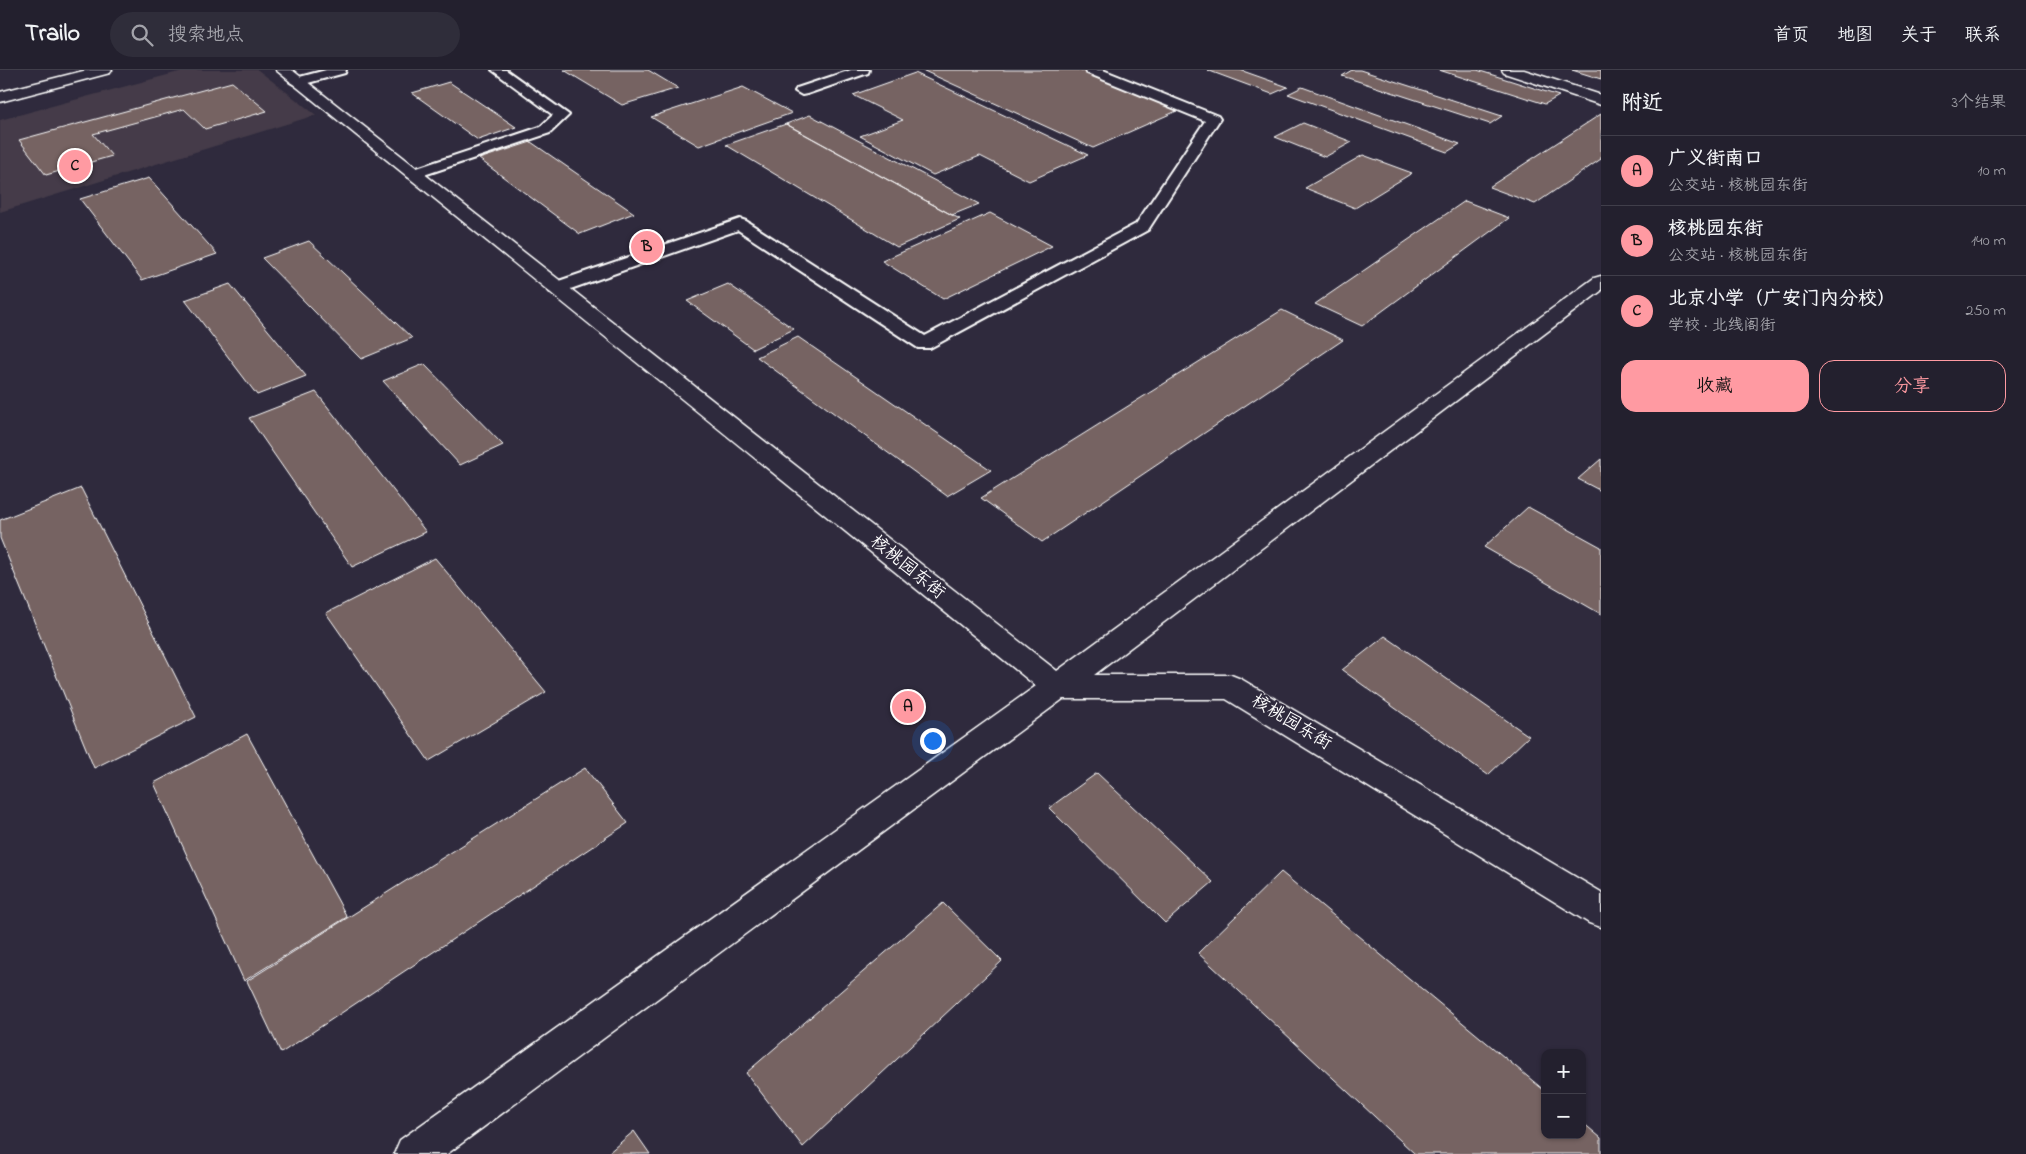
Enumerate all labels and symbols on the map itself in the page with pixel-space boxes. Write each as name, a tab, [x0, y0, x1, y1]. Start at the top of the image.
pin: C	[59, 147, 91, 185]
pin: B	[631, 228, 663, 266]
street label: 核桃园东街	[864, 530, 950, 606]
pin: A	[892, 688, 924, 726]
street label: 核桃园东街	[1246, 689, 1336, 757]
your location	[920, 728, 946, 754]

